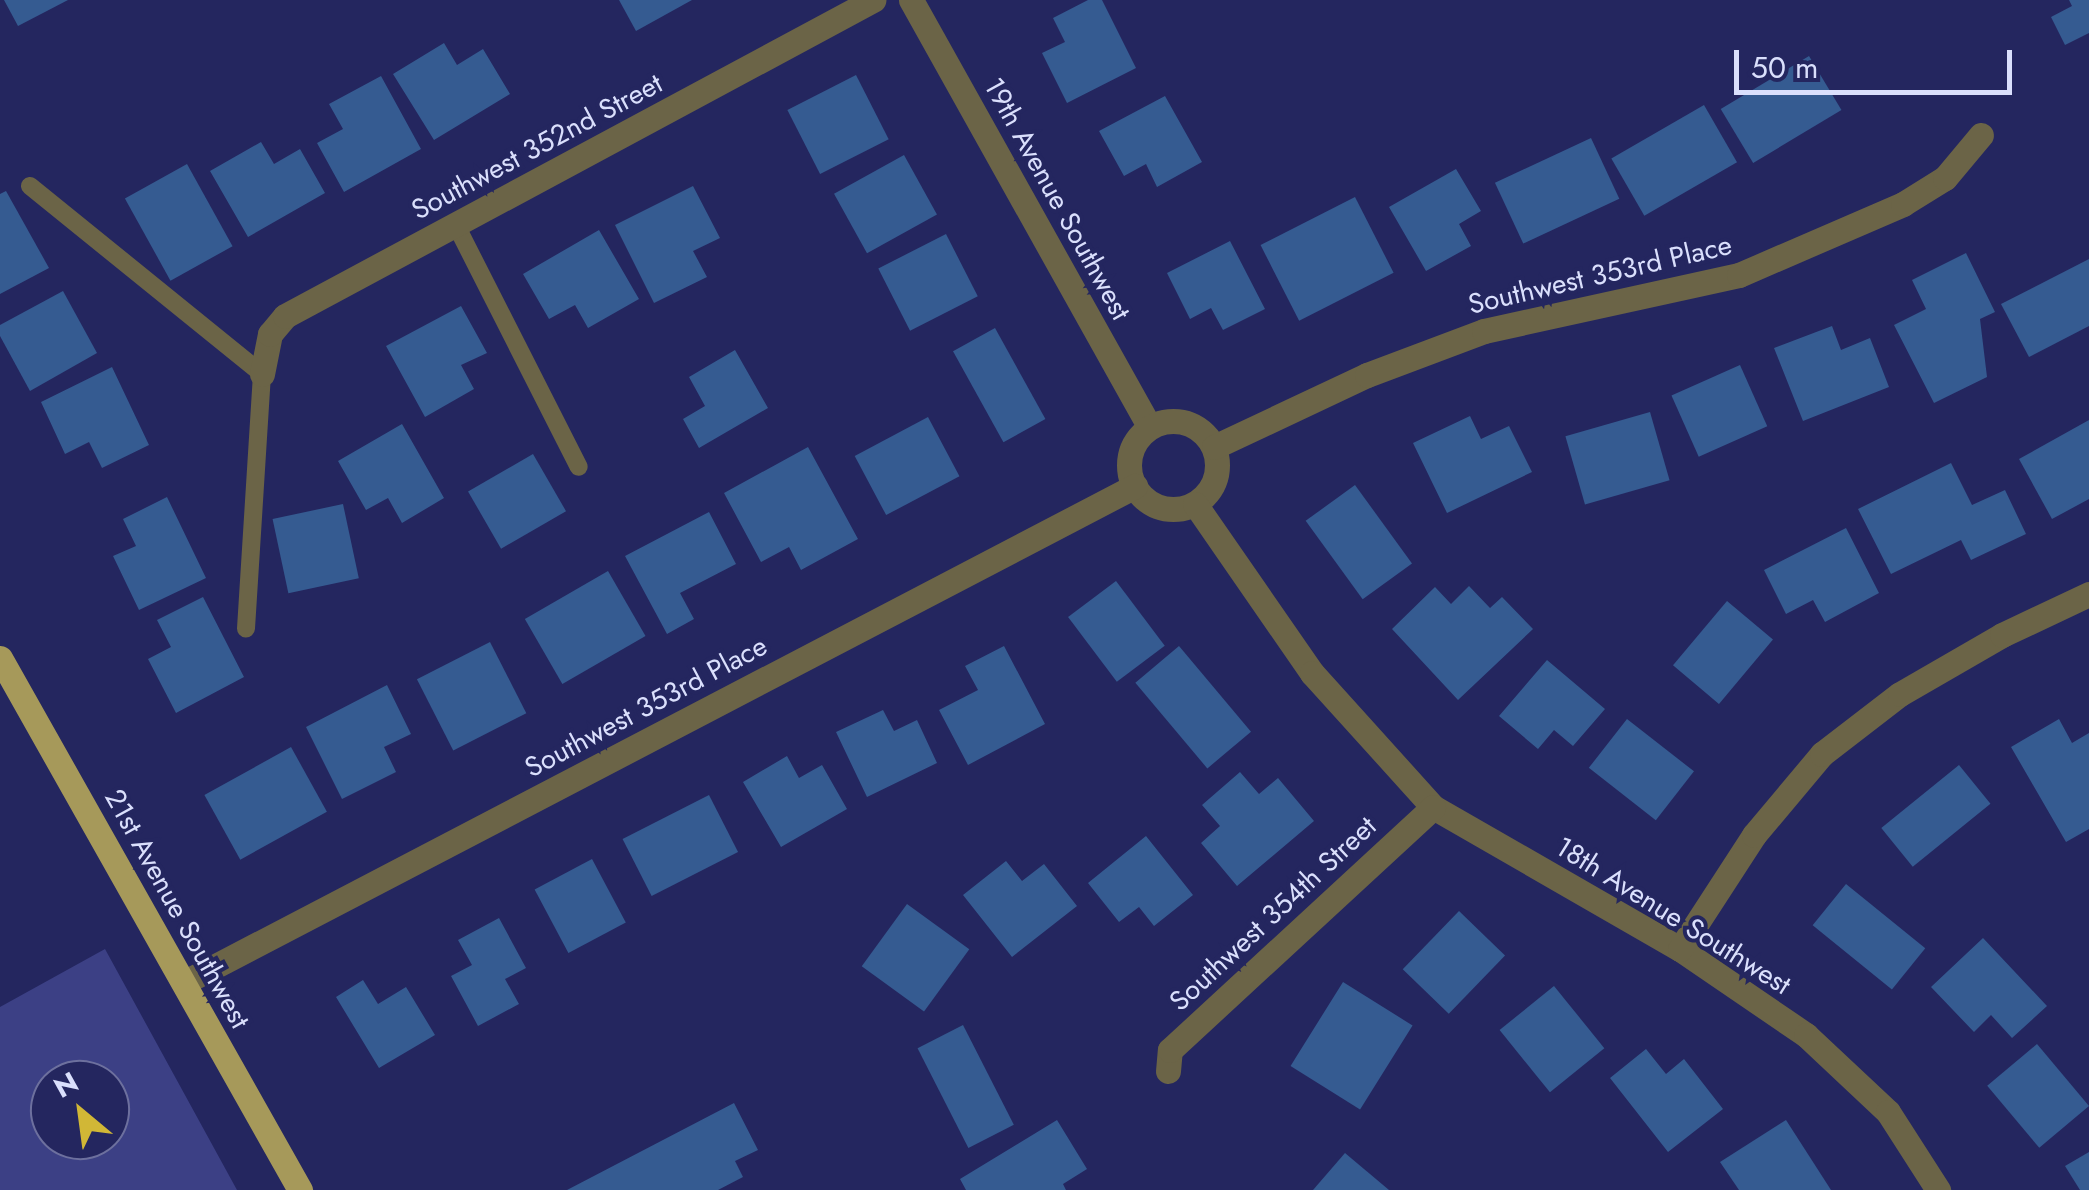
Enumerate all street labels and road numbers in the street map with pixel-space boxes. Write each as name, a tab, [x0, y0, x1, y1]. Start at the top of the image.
street label: Southwest 352nd Street	[406, 67, 668, 227]
street label: 19th Avenue Southwest	[976, 72, 1138, 326]
street label: Southwest 353rd Place	[1465, 228, 1735, 322]
street label: Southwest 353rd Place	[519, 629, 773, 785]
street label: 21st Avenue Southwest	[97, 784, 257, 1034]
street label: Southwest 354th Street	[1163, 810, 1383, 1018]
street label: 18th Avenue Southwest	[1549, 830, 1797, 1002]

